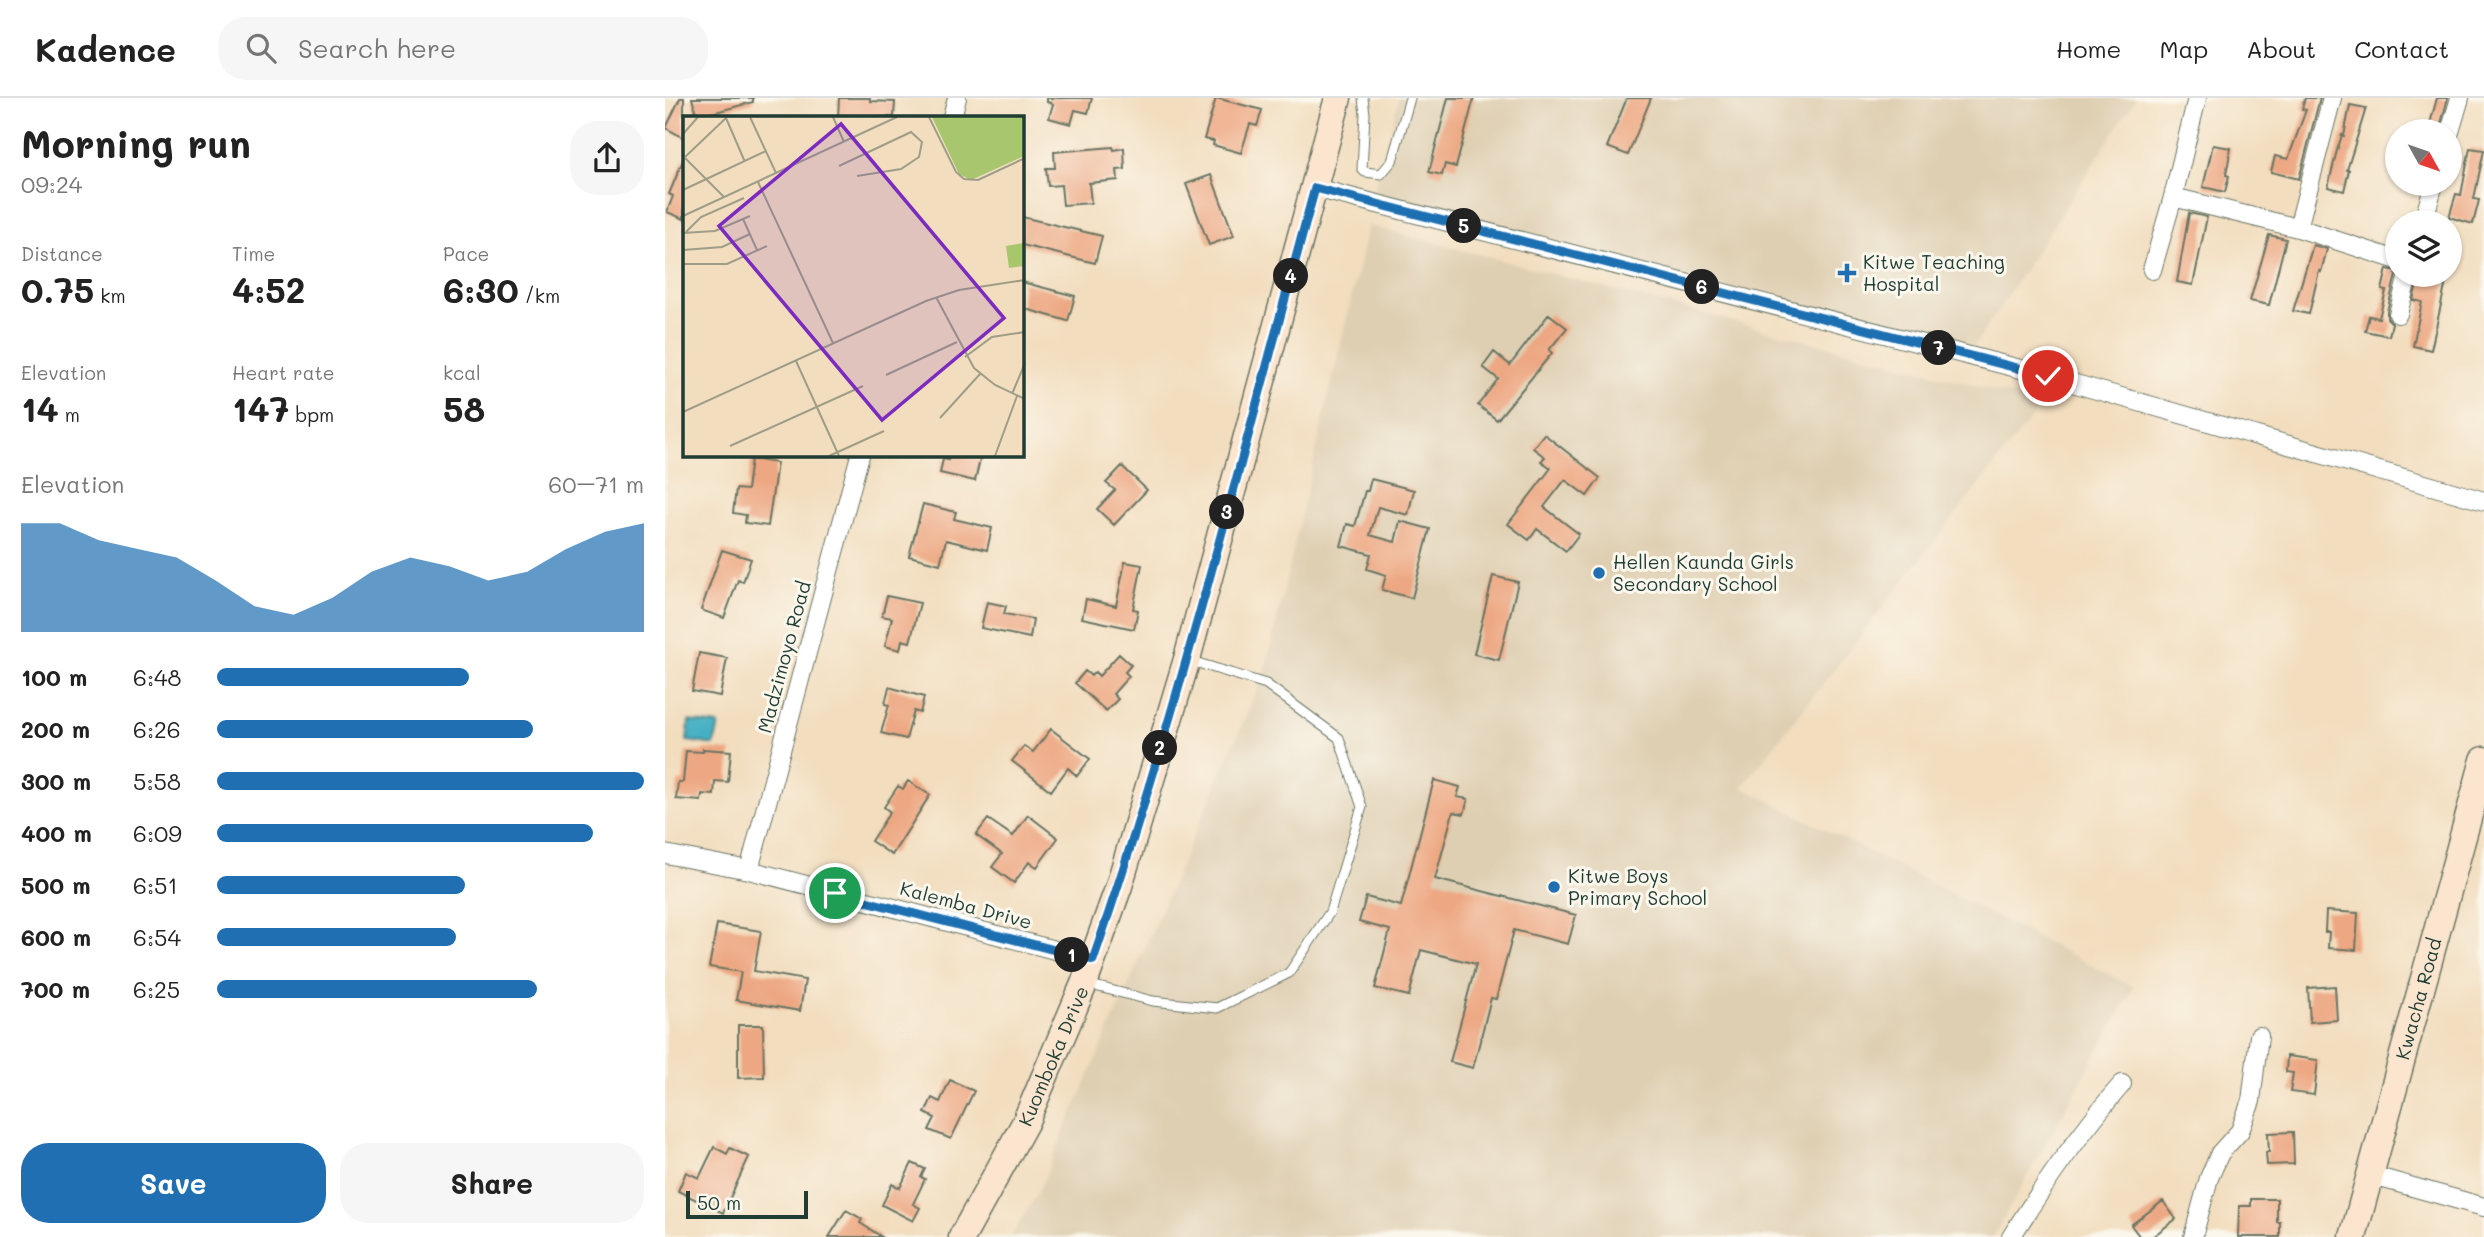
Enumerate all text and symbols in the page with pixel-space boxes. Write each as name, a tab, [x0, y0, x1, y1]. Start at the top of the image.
search box	[218, 17, 708, 80]
text: Kadence	[35, 27, 176, 70]
icon: search	[242, 29, 280, 67]
text: Search here	[298, 31, 456, 65]
text: Home	[2056, 33, 2121, 64]
text: Map	[2159, 33, 2208, 64]
text: About	[2246, 33, 2316, 64]
text: Contact	[2354, 33, 2449, 64]
inset map	[683, 116, 1024, 457]
text: Morning run	[21, 118, 251, 168]
north arrow	[2385, 119, 2462, 196]
map controls	[2385, 119, 2462, 287]
button: share	[570, 121, 644, 195]
text: 09:24	[21, 169, 82, 199]
pin: 5	[1447, 208, 1481, 244]
button: layers	[2385, 210, 2462, 287]
text: 5	[1458, 213, 1469, 238]
text: Distance	[21, 241, 103, 266]
text: Time	[232, 241, 275, 266]
text: Pace	[443, 241, 489, 266]
place label: Kitwe Teaching Hospital	[1863, 249, 2005, 296]
pin: 4	[1273, 258, 1309, 294]
text: 4	[1284, 263, 1297, 288]
marker: Kitwe Teaching Hospital	[1837, 263, 1857, 283]
text: 0.75	[21, 266, 94, 312]
text: 4:52	[232, 266, 305, 312]
text: 6:30	[443, 266, 519, 312]
pin: 6	[1685, 270, 1719, 304]
text: 6	[1696, 274, 1707, 299]
text: km	[94, 283, 126, 308]
text: /km	[519, 283, 560, 308]
pin: 7	[1921, 330, 1957, 366]
text: 7	[1933, 335, 1944, 360]
pin	[2018, 346, 2078, 406]
icon: check	[2029, 357, 2067, 395]
text: Elevation	[21, 360, 106, 385]
text: Heart rate	[232, 360, 335, 385]
text: kcal	[443, 360, 481, 385]
text: 14	[21, 385, 59, 431]
text: 147	[232, 385, 289, 431]
text: 58	[443, 385, 485, 431]
text: m	[59, 402, 80, 427]
text: bpm	[289, 402, 334, 427]
text: Elevation	[21, 469, 124, 499]
text: 60–71 m	[548, 469, 644, 499]
pin: 3	[1209, 494, 1245, 530]
text: 3	[1221, 499, 1232, 524]
place label: Hellen Kaunda Girls Secondary School	[1613, 549, 1794, 596]
marker: Hellen Kaunda Girls Secondary School	[1591, 565, 1607, 581]
street label: Madzimoyo Road	[751, 578, 816, 736]
text: 100 m	[21, 662, 87, 692]
text: 6:48	[133, 662, 181, 692]
text: 200 m	[21, 714, 90, 744]
text: 6:26	[133, 714, 181, 744]
pin: 2	[1142, 730, 1177, 766]
text: 2	[1154, 735, 1165, 760]
text: 300 m	[21, 766, 91, 796]
text: 5:58	[133, 766, 181, 796]
text: 400 m	[21, 818, 92, 848]
text: 6:09	[133, 818, 182, 848]
pin	[805, 863, 865, 923]
place label: Kitwe Boys Primary School	[1568, 863, 1707, 910]
text: 500 m	[21, 870, 91, 900]
text: 6:51	[133, 870, 178, 900]
icon: arrive	[816, 874, 854, 912]
street label: Kalemba Drive	[898, 875, 1035, 934]
marker: Kitwe Boys Primary School	[1546, 879, 1562, 895]
text: 600 m	[21, 922, 91, 952]
text: 6:54	[133, 922, 181, 952]
street label: Kwacha Road	[2389, 935, 2447, 1062]
pin: 1	[1055, 938, 1089, 972]
text: 1	[1067, 942, 1076, 967]
text: 700 m	[21, 974, 90, 1004]
text: 6:25	[133, 974, 180, 1004]
street label: Kuomboka Drive	[1012, 982, 1094, 1130]
button: Save	[21, 1143, 326, 1223]
button: Share	[340, 1143, 644, 1223]
scale bar	[686, 1188, 809, 1220]
text: 50 m	[697, 1190, 741, 1215]

